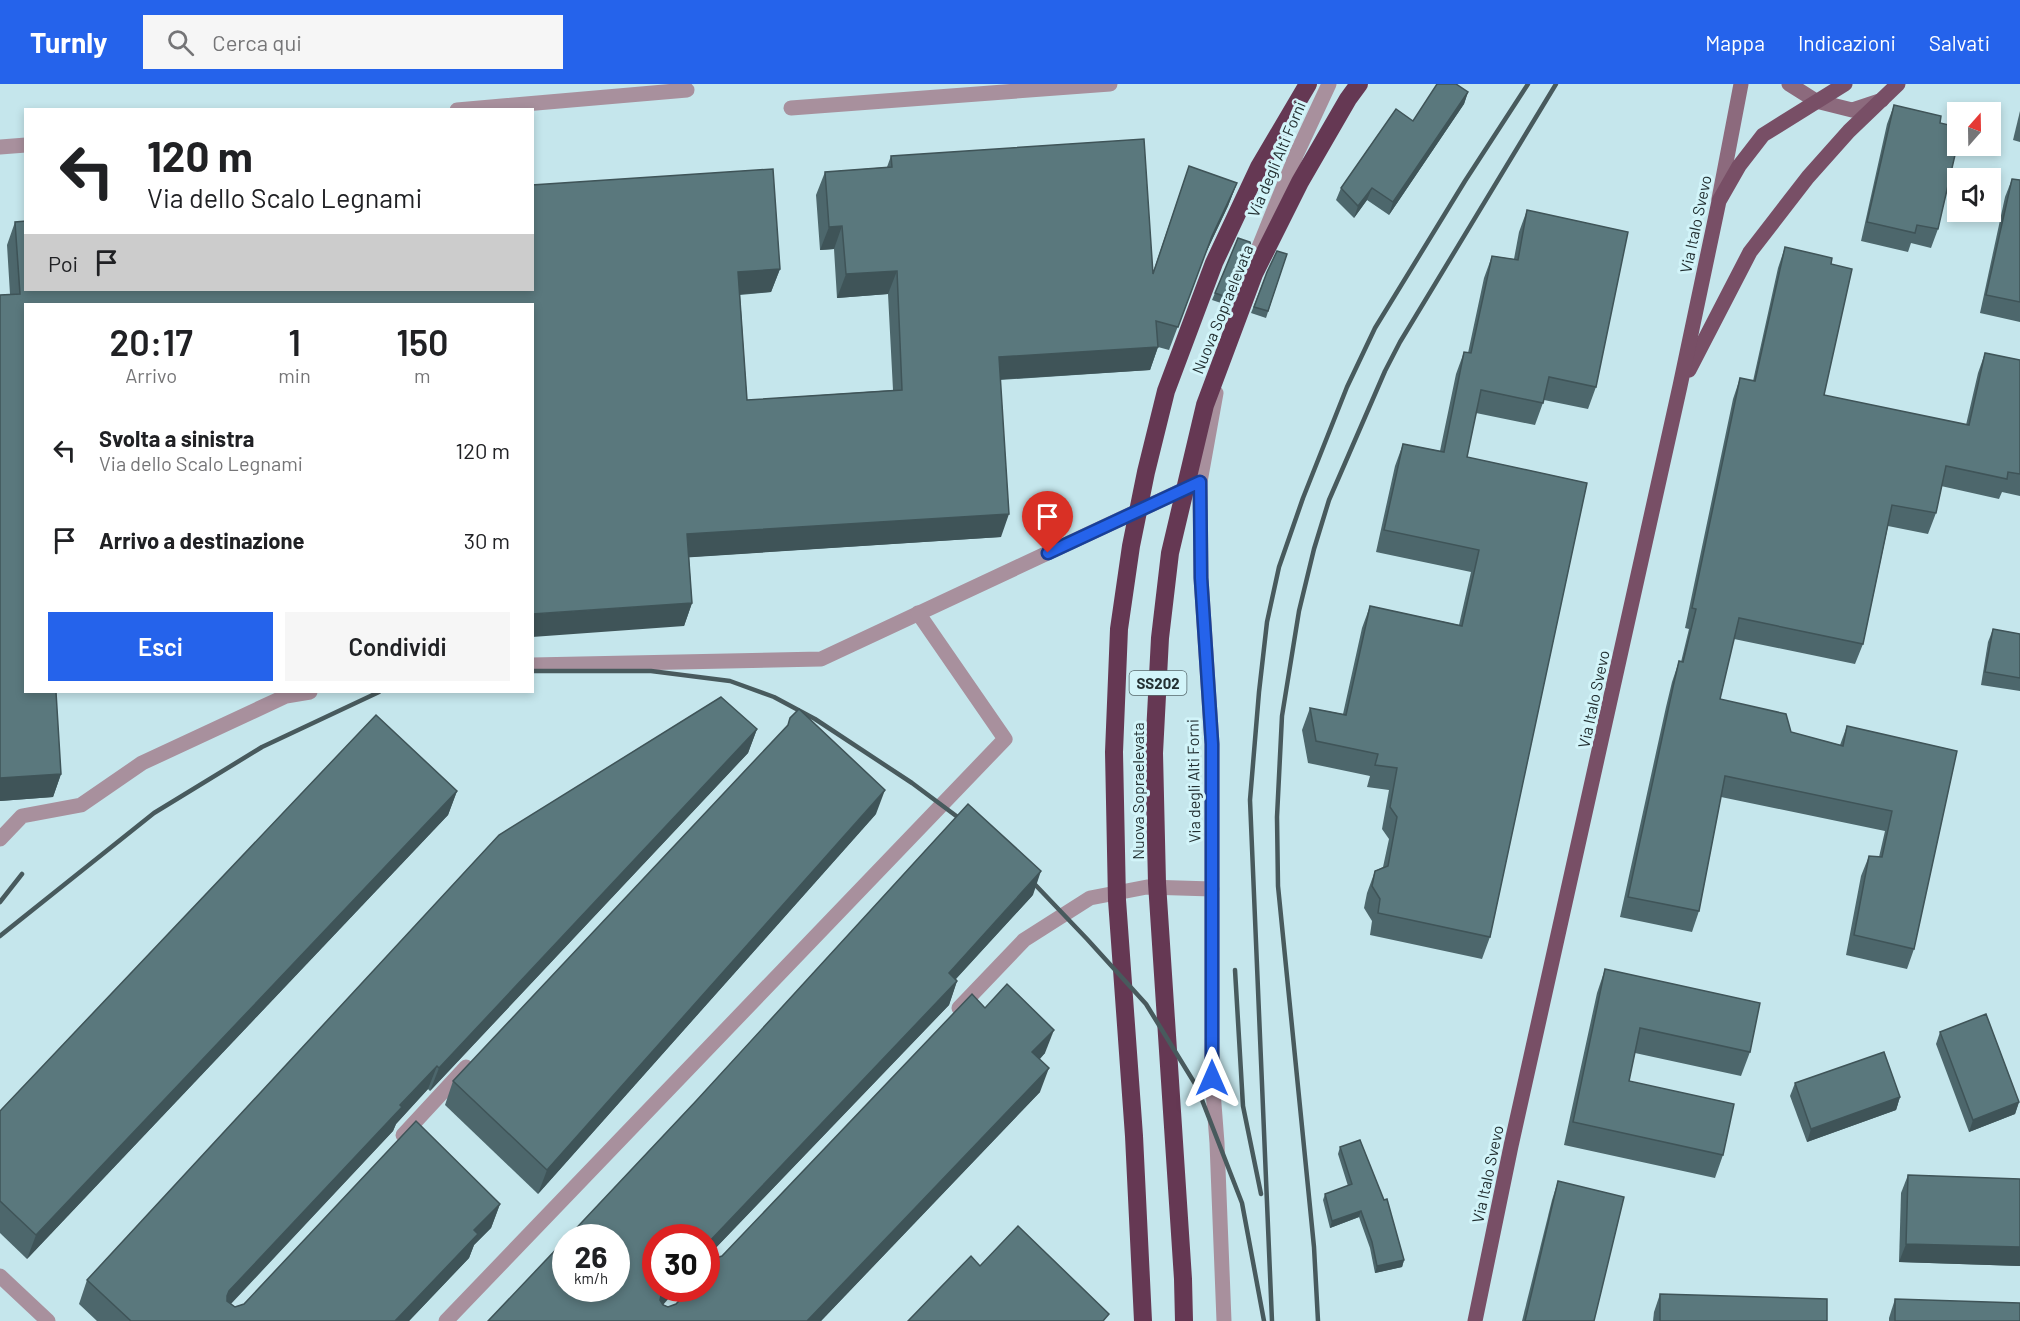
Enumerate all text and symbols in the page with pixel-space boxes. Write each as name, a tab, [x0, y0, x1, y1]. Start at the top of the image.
search box	[143, 15, 563, 69]
text: Turnly	[30, 25, 107, 59]
icon: search	[164, 26, 197, 59]
text: Cerca qui	[212, 29, 302, 55]
text: Mappa	[1705, 30, 1765, 55]
text: Indicazioni	[1798, 30, 1896, 55]
text: Salvati	[1929, 30, 1990, 55]
street label: Via degli Alti Forni	[1243, 98, 1309, 220]
north arrow	[1947, 102, 2001, 156]
map controls	[1947, 102, 2001, 222]
text: 120 m	[147, 130, 253, 180]
icon: left	[48, 132, 126, 210]
button: sound	[1947, 168, 2001, 222]
street label: Via Italo Svevo	[1675, 173, 1715, 275]
text: Via dello Scalo Legnami	[147, 181, 422, 213]
street label: Nuova Sopraelevata	[1187, 242, 1257, 376]
icon: arrive	[90, 246, 123, 279]
text: Poi	[48, 250, 78, 276]
text: 20:17	[109, 320, 193, 363]
text: 1	[288, 320, 301, 363]
text: 150	[396, 320, 448, 363]
text: Arrivo	[125, 363, 177, 387]
text: min	[278, 363, 311, 387]
text: m	[414, 363, 431, 387]
text: Svolta a sinistra	[99, 425, 254, 451]
icon: left	[48, 434, 81, 467]
text: 120 m	[455, 437, 510, 463]
text: Via dello Scalo Legnami	[99, 451, 303, 475]
pin	[1022, 491, 1073, 553]
icon: arrive	[1031, 500, 1064, 533]
icon: arrive	[48, 524, 81, 557]
text: Arrivo a destinazione	[99, 527, 305, 553]
text: 30 m	[464, 527, 510, 553]
button: Esci	[48, 612, 273, 681]
button: Condividi	[285, 612, 510, 681]
street label: Via Italo Svevo	[1573, 648, 1613, 750]
road number: SS202	[1130, 671, 1186, 695]
street label: Via degli Alti Forni	[1182, 719, 1204, 843]
street label: Nuova Sopraelevata	[1128, 722, 1147, 860]
position arrow	[1180, 1046, 1244, 1110]
street label: Via Italo Svevo	[1467, 1123, 1507, 1225]
speed limit sign: 30	[642, 1224, 720, 1302]
text: 26	[575, 1238, 607, 1274]
text: km/h	[574, 1269, 608, 1287]

